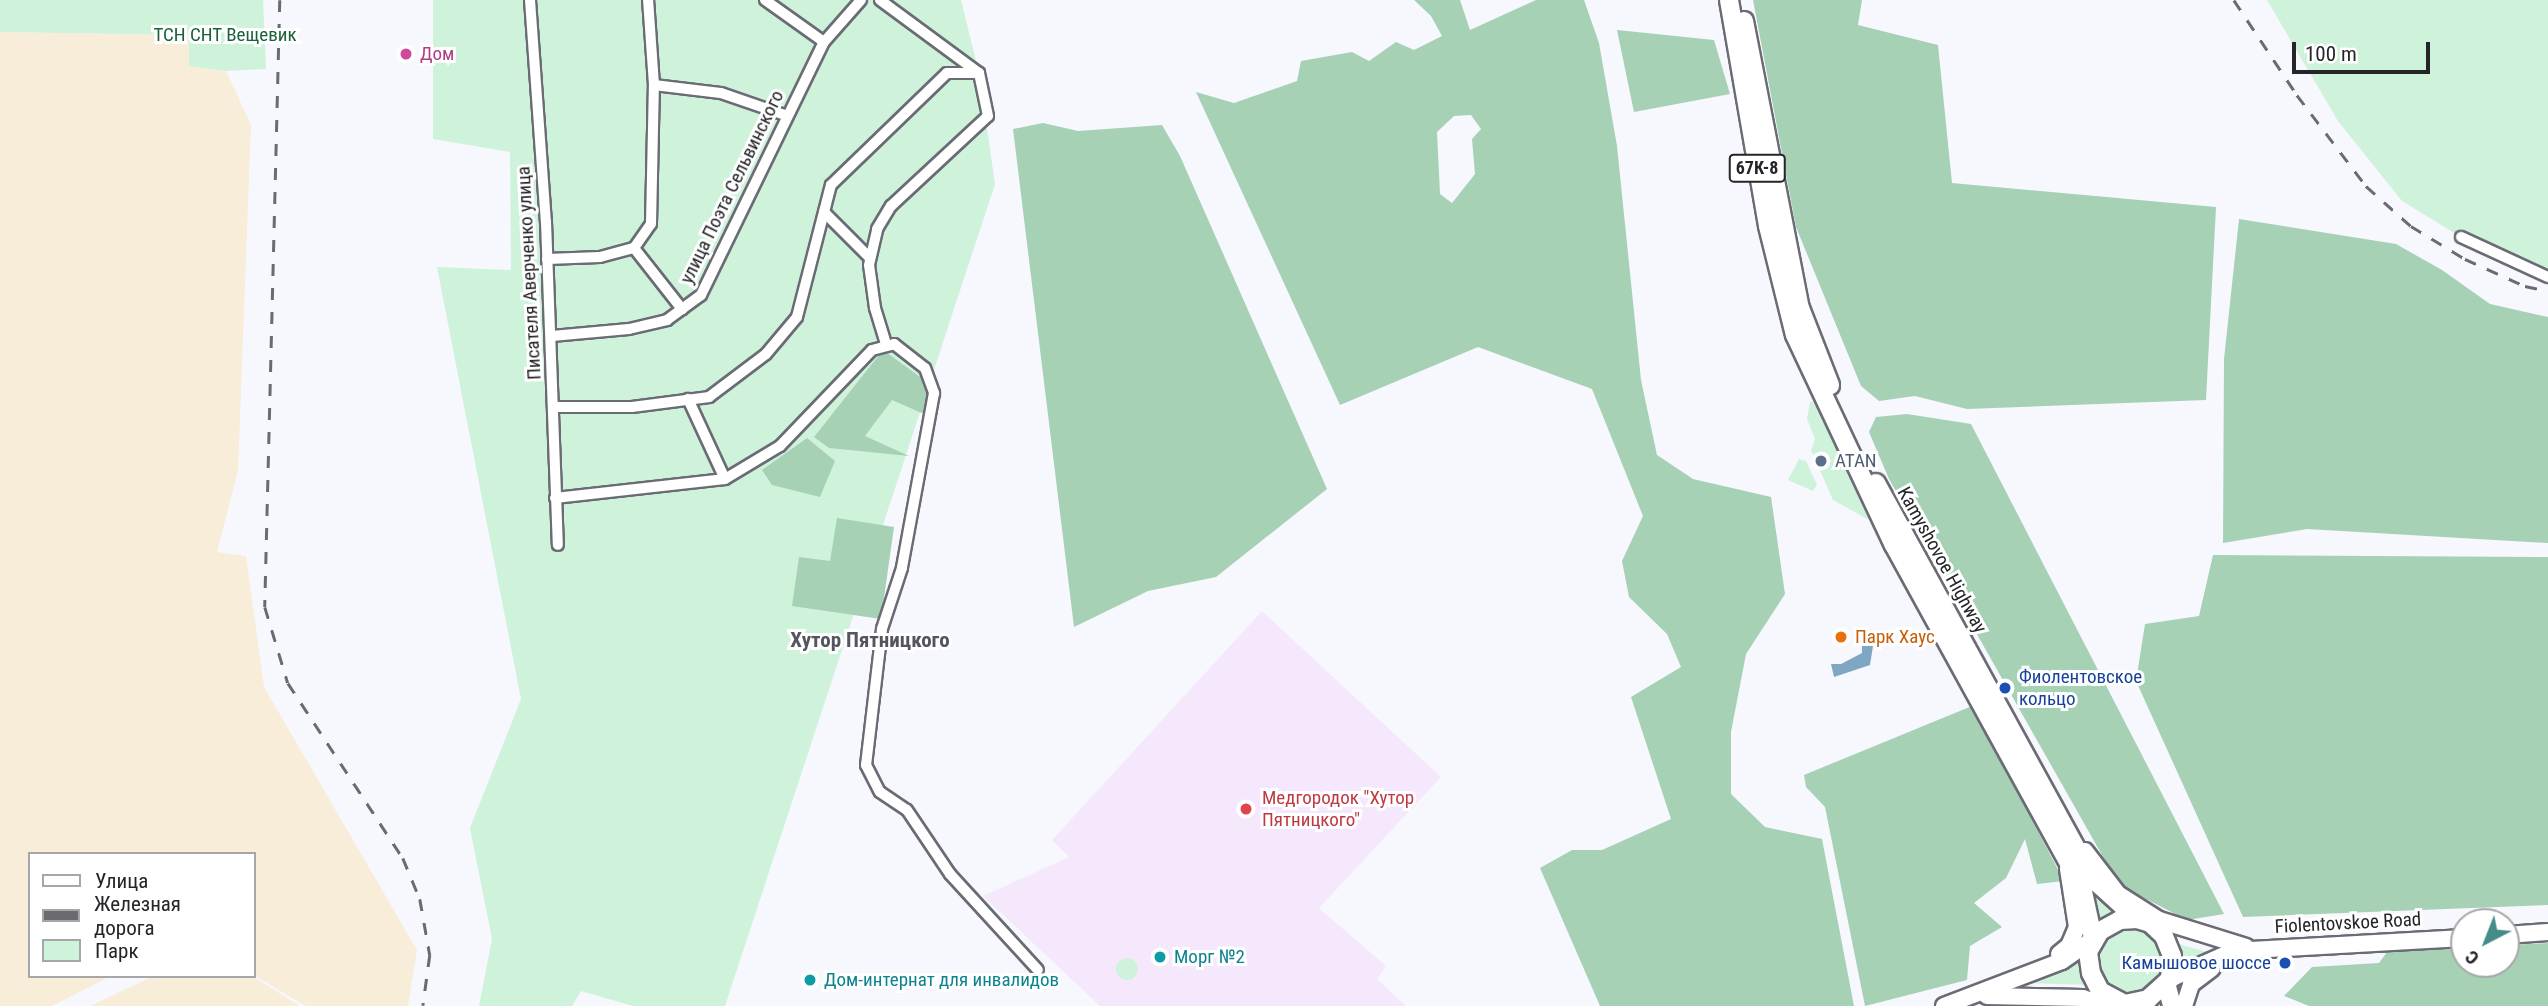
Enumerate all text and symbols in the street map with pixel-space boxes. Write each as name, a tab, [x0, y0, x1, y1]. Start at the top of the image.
park label: ТСН СНТ Вещевик	[153, 24, 297, 46]
scale bar	[2296, 28, 2434, 72]
text: 100 m	[2305, 42, 2357, 66]
place label: Дом	[420, 43, 454, 65]
marker: Дом	[398, 46, 414, 62]
street label: улица Поэта Сельвинского	[675, 87, 789, 287]
road number: 67К-8	[1727, 154, 1787, 182]
street label: Писателя Аверченко улица	[512, 166, 546, 380]
place label: ATAN	[1835, 450, 1877, 472]
marker: ATAN	[1813, 453, 1829, 469]
street label: Kamyshovoe Highway	[1892, 483, 1992, 637]
place label: Парк Хаус	[1855, 626, 1935, 648]
district label: Хутор Пятницкого	[790, 627, 950, 653]
marker: Парк Хаус	[1833, 629, 1849, 645]
place label: Фиолентовское кольцо	[2019, 666, 2142, 710]
marker: Фиолентовское кольцо	[1997, 680, 2013, 696]
place label: Медгородок "Хутор Пятницкого"	[1262, 787, 1414, 831]
marker: Медгородок "Хутор Пятницкого"	[1236, 799, 1256, 819]
legend	[28, 852, 256, 978]
text: Улица	[95, 869, 148, 893]
text: Железная дорога	[94, 892, 181, 940]
street label: Fiolentovskoe Road	[2274, 908, 2422, 938]
north arrow	[2450, 908, 2520, 978]
text: Парк	[95, 939, 139, 963]
text: С	[2460, 945, 2484, 970]
place label: Морг №2	[1174, 946, 1245, 968]
marker: Морг №2	[1152, 949, 1168, 965]
place label: Камышовое шоссе	[2121, 952, 2271, 974]
marker: Камышовое шоссе	[2277, 955, 2293, 971]
place label: Дом-интернат для инвалидов	[824, 969, 1059, 991]
marker: Дом-интернат для инвалидов	[802, 972, 818, 988]

